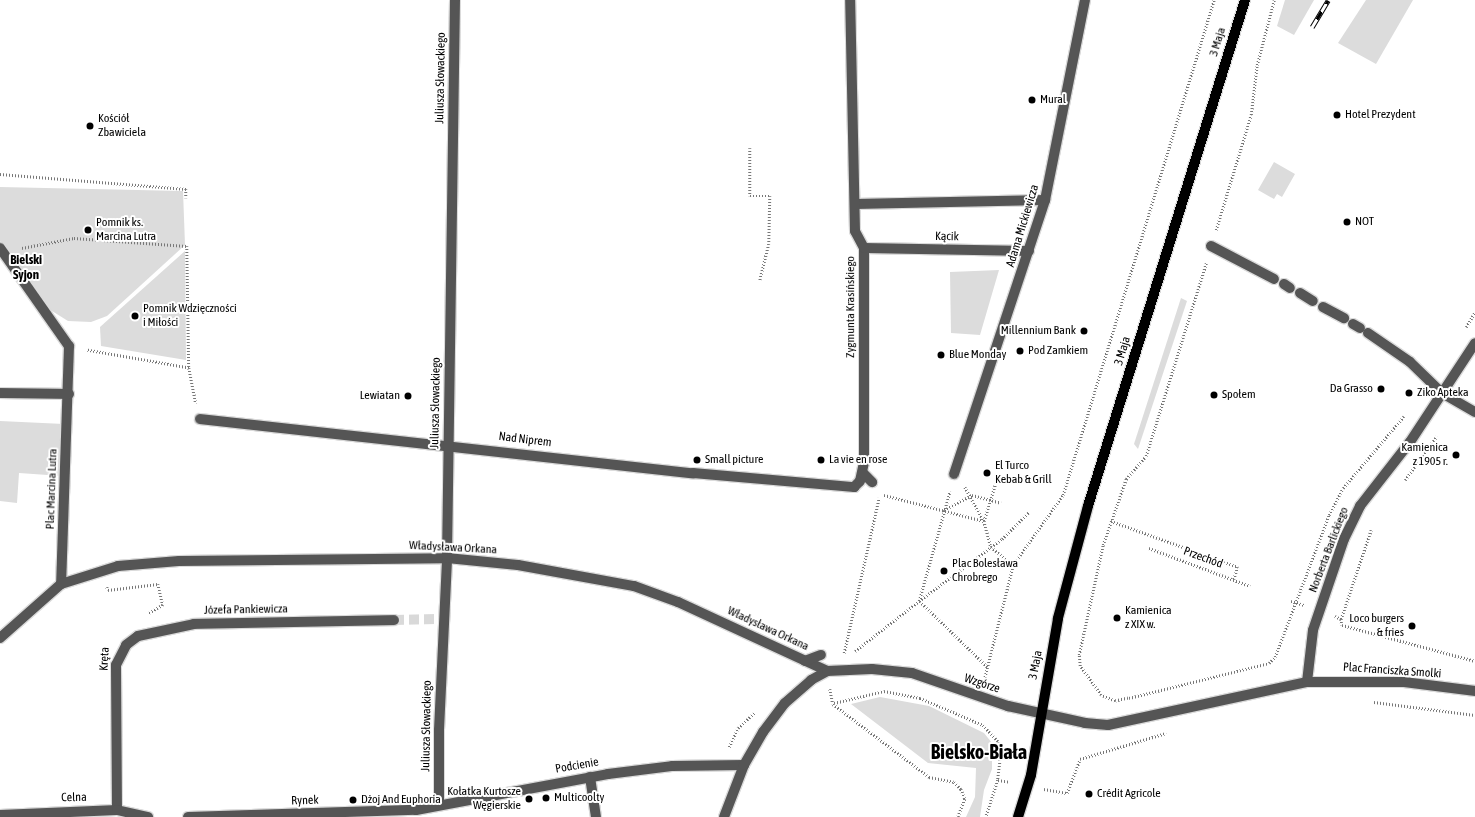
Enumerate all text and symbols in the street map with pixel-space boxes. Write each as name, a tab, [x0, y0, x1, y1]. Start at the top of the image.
street label: 3 Maja	[1207, 26, 1229, 58]
street label: Juliusza Słowackiego	[433, 32, 449, 124]
place label: Mural	[1040, 93, 1066, 107]
marker: Mural	[1027, 95, 1037, 105]
place label: Hotel Prezydent	[1345, 108, 1416, 122]
marker: Hotel Prezydent	[1332, 110, 1342, 120]
place label: Kościół Zbawiciela	[98, 112, 146, 140]
marker: Kościół Zbawiciela	[85, 121, 95, 131]
street label: Adama Mickiewicza	[1004, 183, 1042, 269]
place label: NOT	[1355, 215, 1374, 229]
place label: Pomnik ks. Marcina Lutra	[96, 216, 156, 244]
marker: NOT	[1342, 217, 1352, 227]
marker: Pomnik ks. Marcina Lutra	[83, 225, 93, 235]
street label: Kącik	[935, 230, 959, 244]
district label: Bielski Syjon	[10, 253, 42, 284]
street label: Zygmunta Krasińskiego	[844, 256, 858, 358]
place label: Pomnik Wdzięczności i Miłości	[143, 302, 237, 330]
marker: Pomnik Wdzięczności i Miłości	[130, 311, 140, 321]
place label: Millennium Bank	[1001, 324, 1076, 338]
marker: Millennium Bank	[1079, 326, 1089, 336]
street label: 3 Maja	[1112, 335, 1134, 367]
place label: Pod Zamkiem	[1028, 344, 1088, 358]
marker: Pod Zamkiem	[1015, 346, 1025, 356]
place label: Blue Monday	[949, 348, 1006, 362]
marker: Blue Monday	[936, 350, 946, 360]
street label: Juliusza Słowackiego	[428, 357, 444, 449]
place label: Da Grasso	[1330, 382, 1373, 396]
marker: Da Grasso	[1376, 384, 1386, 394]
place label: Ziko Apteka	[1417, 386, 1469, 400]
place label: Społem	[1222, 388, 1256, 402]
marker: Ziko Apteka	[1404, 388, 1414, 398]
place label: Lewiatan	[360, 389, 400, 403]
marker: Społem	[1209, 390, 1219, 400]
marker: Lewiatan	[403, 391, 413, 401]
street label: Nad Niprem	[498, 430, 552, 450]
place label: Kamienica z 1905 r.	[1401, 441, 1448, 469]
street label: Plac Marcina Lutra	[43, 448, 61, 530]
marker: Kamienica z 1905 r.	[1451, 450, 1461, 460]
place label: Small picture	[705, 453, 763, 467]
place label: La vie en rose	[829, 453, 887, 467]
marker: Small picture	[692, 455, 702, 465]
marker: La vie en rose	[816, 455, 826, 465]
place label: El Turco Kebab & Grill	[995, 459, 1052, 487]
marker: El Turco Kebab & Grill	[982, 468, 992, 478]
street label: Norberta Barlickiego	[1306, 505, 1352, 595]
street label: Władysława Orkana	[409, 539, 497, 557]
street label: Przechód	[1181, 544, 1225, 572]
place label: Plac Bolesława Chrobrego	[952, 557, 1018, 585]
marker: Plac Bolesława Chrobrego	[939, 566, 949, 576]
street label: Józefa Pankiewicza	[204, 602, 288, 618]
street label: Władysława Orkana	[725, 604, 811, 654]
place label: Kamienica z XIX w.	[1125, 604, 1172, 632]
place label: Loco burgers & fries	[1349, 612, 1404, 640]
marker: Kamienica z XIX w.	[1112, 613, 1122, 623]
marker: Loco burgers & fries	[1407, 621, 1417, 631]
street label: Kręta	[97, 647, 113, 671]
street label: 3 Maja	[1026, 649, 1046, 681]
street label: Plac Franciszka Smolki	[1342, 660, 1442, 682]
street label: Wzgórze	[962, 671, 1002, 697]
street label: Juliusza Słowackiego	[419, 680, 435, 772]
district label: Bielsko-Biała	[931, 739, 1027, 763]
street label: Podcienie	[554, 755, 600, 777]
place label: Kołatka Kurtosze Węgierskie	[447, 785, 521, 813]
place label: Crédit Agricole	[1097, 787, 1161, 801]
marker: Crédit Agricole	[1084, 789, 1094, 799]
street label: Celna	[61, 791, 87, 805]
place label: Multicoolty	[554, 791, 605, 805]
street label: Rynek	[291, 793, 319, 809]
place label: Dżoj And Euphoria	[361, 793, 441, 807]
marker: Multicoolty	[541, 793, 551, 803]
marker: Kołatka Kurtosze Węgierskie	[524, 794, 534, 804]
marker: Dżoj And Euphoria	[348, 795, 358, 805]

